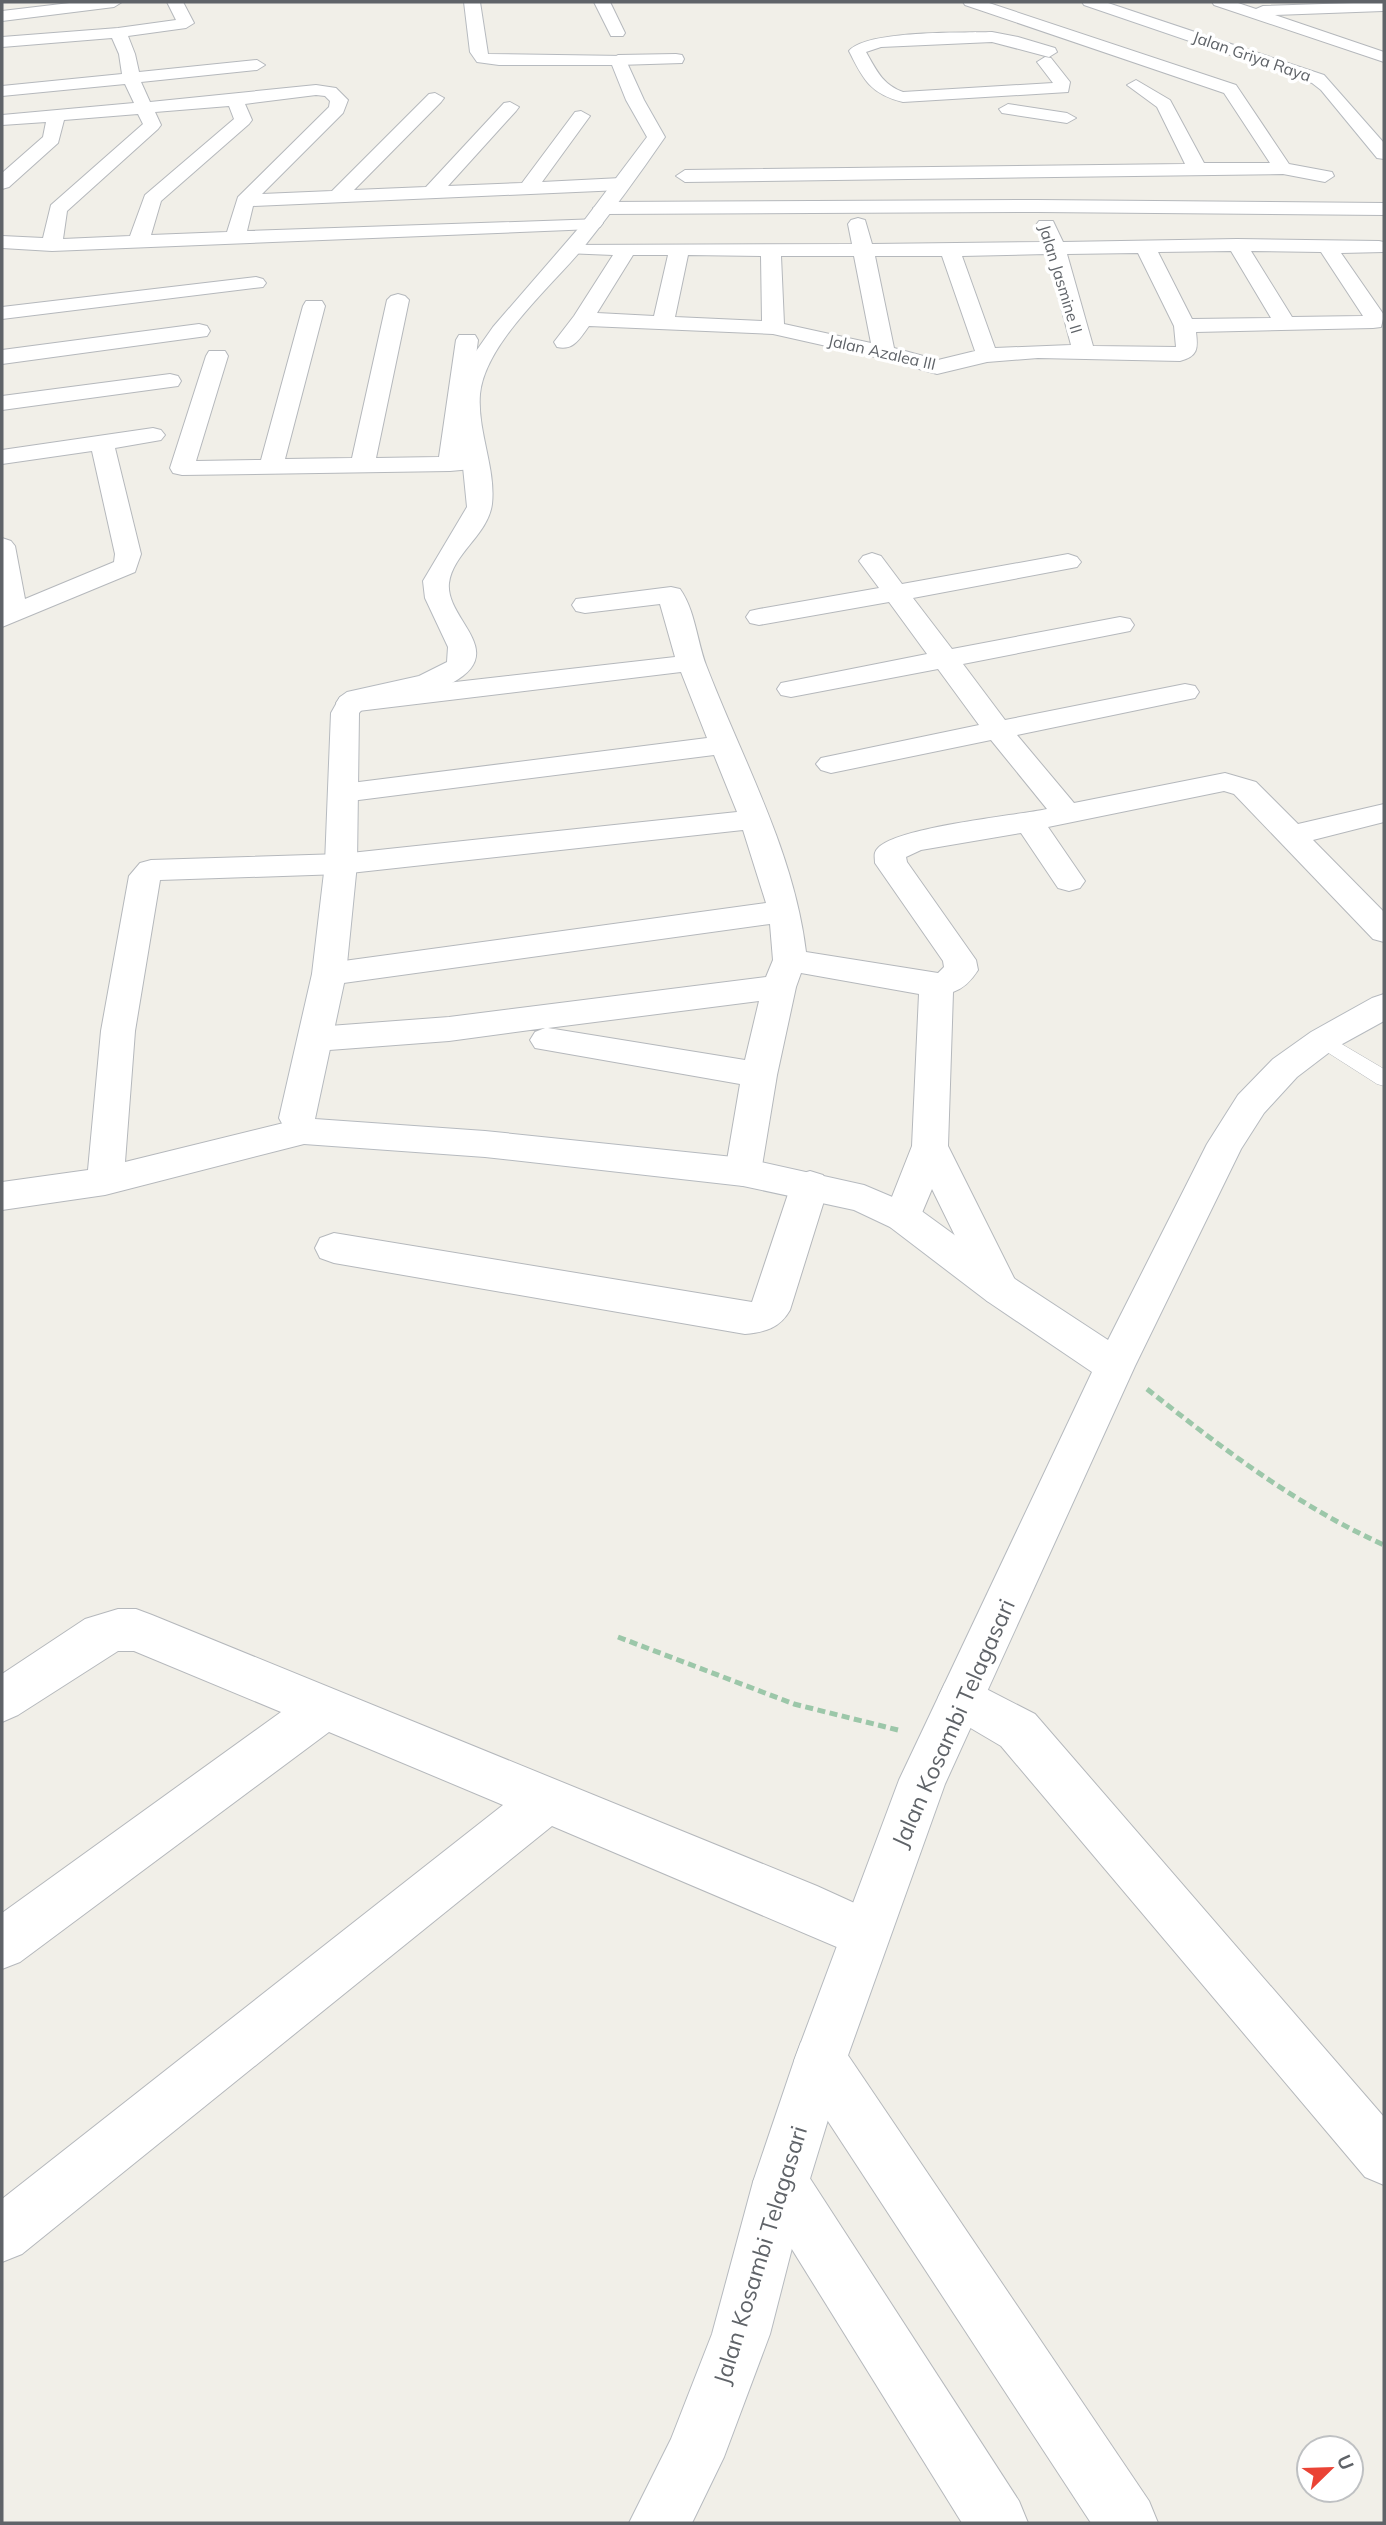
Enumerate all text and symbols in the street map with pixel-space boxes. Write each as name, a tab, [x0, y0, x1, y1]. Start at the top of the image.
street label: Jalan Griya Raya	[1190, 26, 1314, 86]
street label: Jalan Jasmine II	[1035, 222, 1087, 336]
street label: Jalan Azalea III	[826, 330, 938, 374]
street label: Jalan Kosambi Telagasari	[885, 1594, 1021, 1852]
street label: Jalan Kosambi Telagasari	[707, 2122, 813, 2388]
north arrow	[1295, 2434, 1365, 2504]
text: U	[1332, 2451, 1359, 2474]

